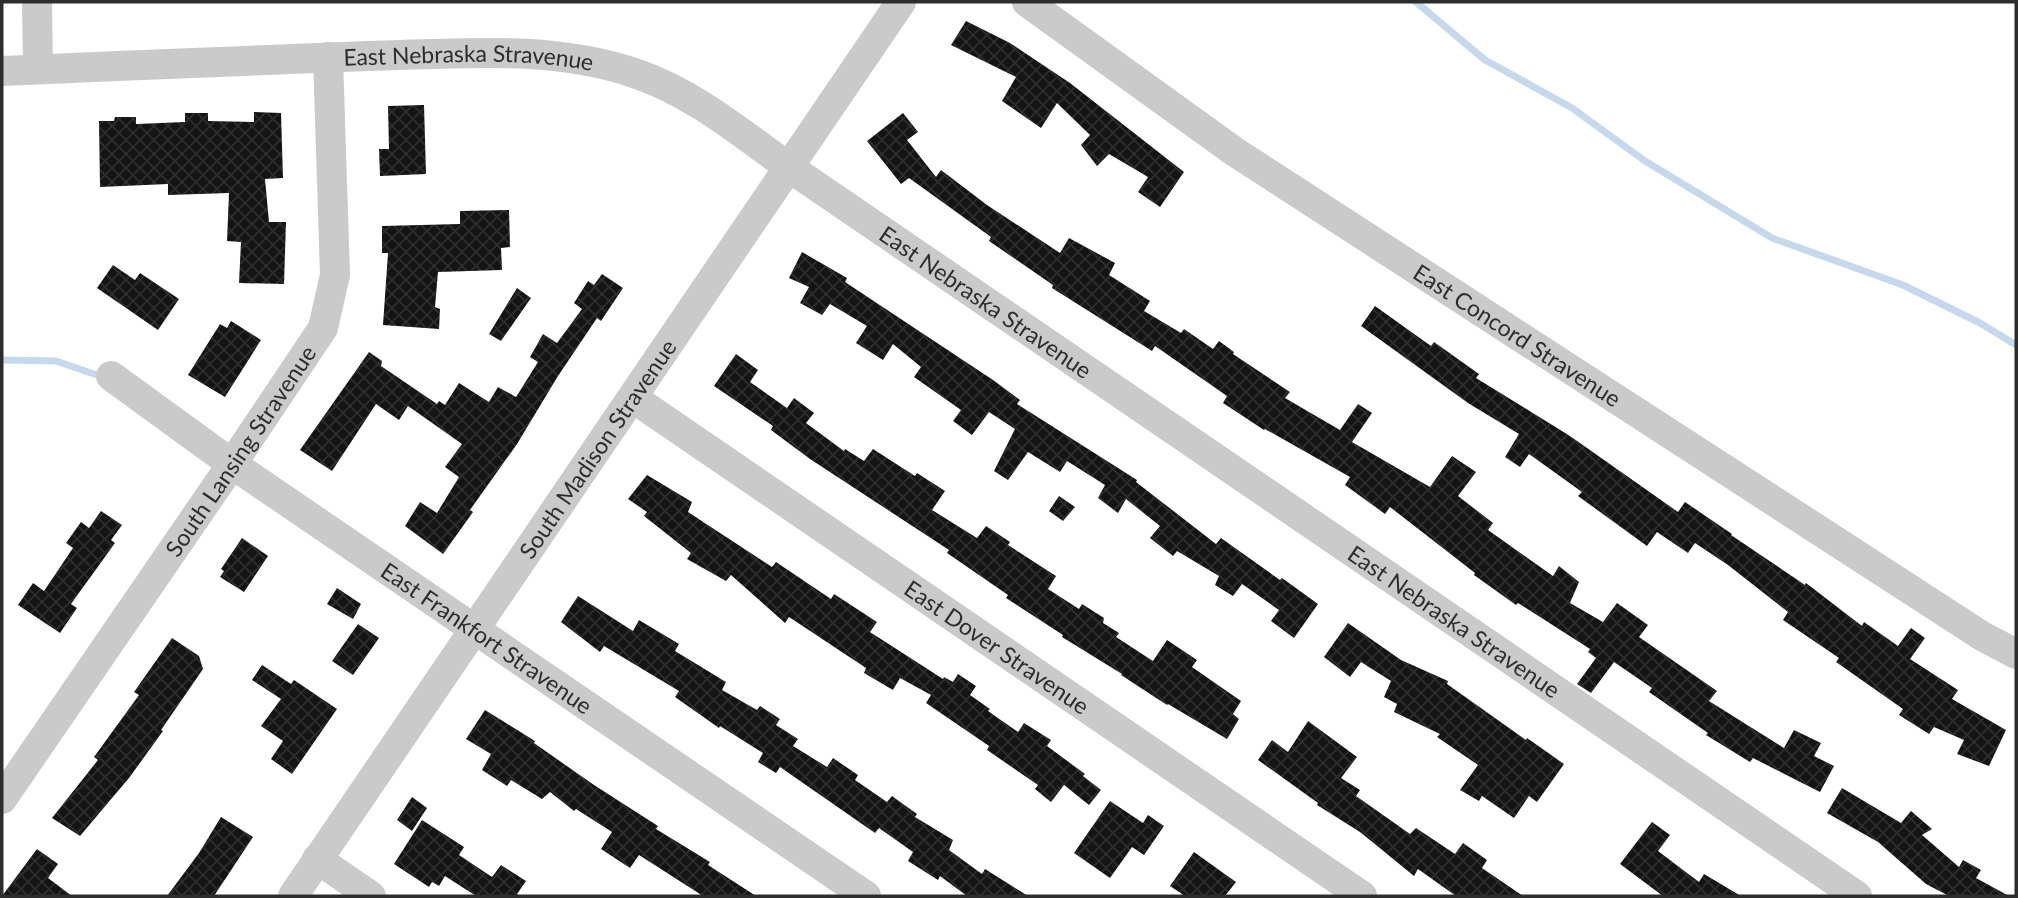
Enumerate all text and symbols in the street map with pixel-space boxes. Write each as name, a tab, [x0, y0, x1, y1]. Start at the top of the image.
street label: East Nebraska Stravenue	[343, 39, 596, 76]
street label: East Nebraska Stravenue	[874, 219, 1097, 384]
street label: East Concord Stravenue	[1409, 258, 1626, 412]
street label: South Madison Stravenue	[513, 334, 682, 564]
street label: South Lansing Stravenue	[159, 340, 321, 562]
street label: East Nebraska Stravenue	[1343, 539, 1566, 703]
street label: East Frankfort Stravenue	[376, 556, 598, 719]
street label: East Dover Stravenue	[899, 574, 1095, 720]

